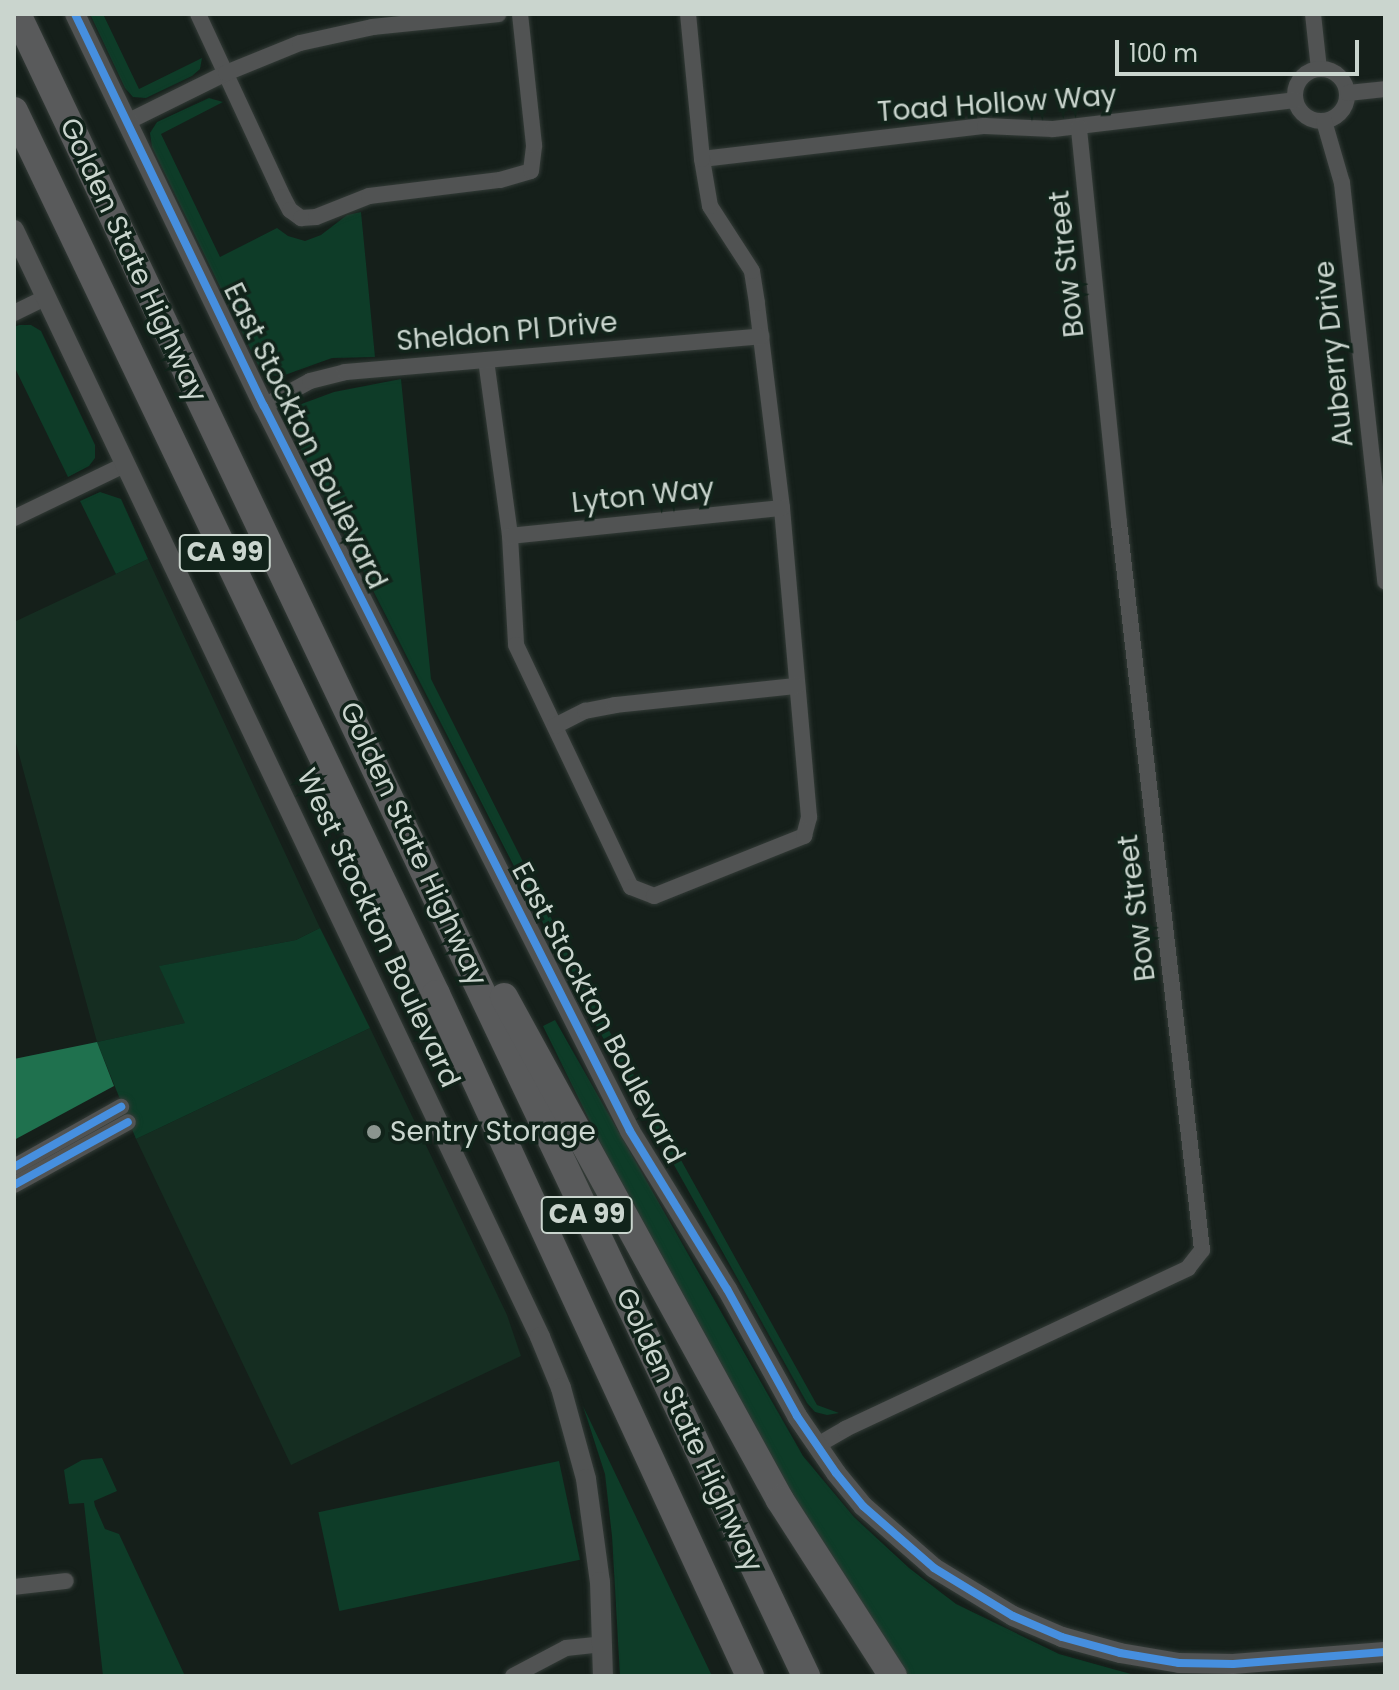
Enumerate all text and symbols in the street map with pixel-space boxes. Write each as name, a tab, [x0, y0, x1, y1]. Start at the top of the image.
scale bar	[1119, 24, 1363, 74]
text: 100 m	[1129, 37, 1198, 70]
street label: Toad Hollow Way	[876, 79, 1118, 129]
street label: Golden State Highway	[52, 113, 214, 407]
street label: Bow Street	[1043, 189, 1091, 339]
street label: Auberry Drive	[1307, 259, 1361, 449]
street label: East Stockton Boulevard	[216, 277, 394, 595]
street label: Sheldon Pl Drive	[395, 306, 619, 358]
street label: Lyton Way	[570, 472, 716, 520]
road number: CA 99	[177, 531, 273, 575]
street label: Golden State Highway	[332, 697, 494, 991]
street label: West Stockton Boulevard	[289, 763, 467, 1093]
street label: Bow Street	[1111, 833, 1163, 983]
street label: East Stockton Boulevard	[504, 857, 692, 1169]
place label: Sentry Storage	[390, 1115, 596, 1149]
marker: Sentry Storage	[365, 1123, 383, 1141]
road number: CA 99	[539, 1193, 635, 1237]
street label: Golden State Highway	[608, 1283, 770, 1577]

